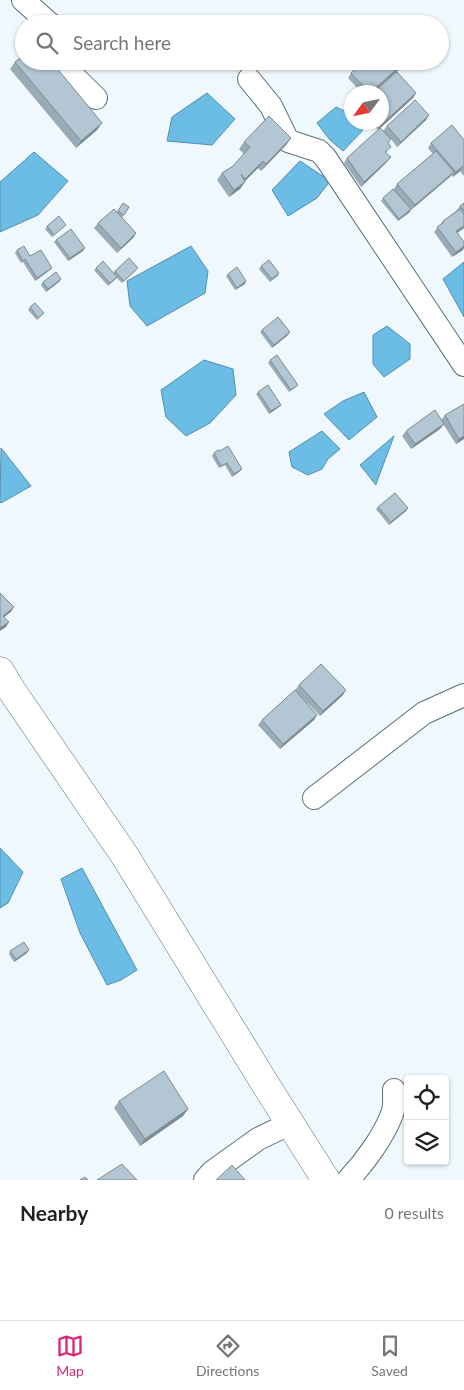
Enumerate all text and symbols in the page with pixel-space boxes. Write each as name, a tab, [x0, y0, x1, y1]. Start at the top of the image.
search box	[15, 15, 449, 70]
icon: search	[33, 29, 61, 57]
text: Search here	[73, 31, 171, 54]
north arrow	[344, 85, 389, 130]
map controls	[404, 1075, 449, 1165]
button: locate	[404, 1075, 449, 1120]
button: layers	[404, 1120, 449, 1165]
text: Nearby	[20, 1200, 88, 1225]
text: 0 results	[384, 1203, 444, 1222]
tab: Map	[56, 1332, 84, 1379]
tab: Directions	[196, 1332, 259, 1379]
tab: Saved	[371, 1332, 408, 1379]

